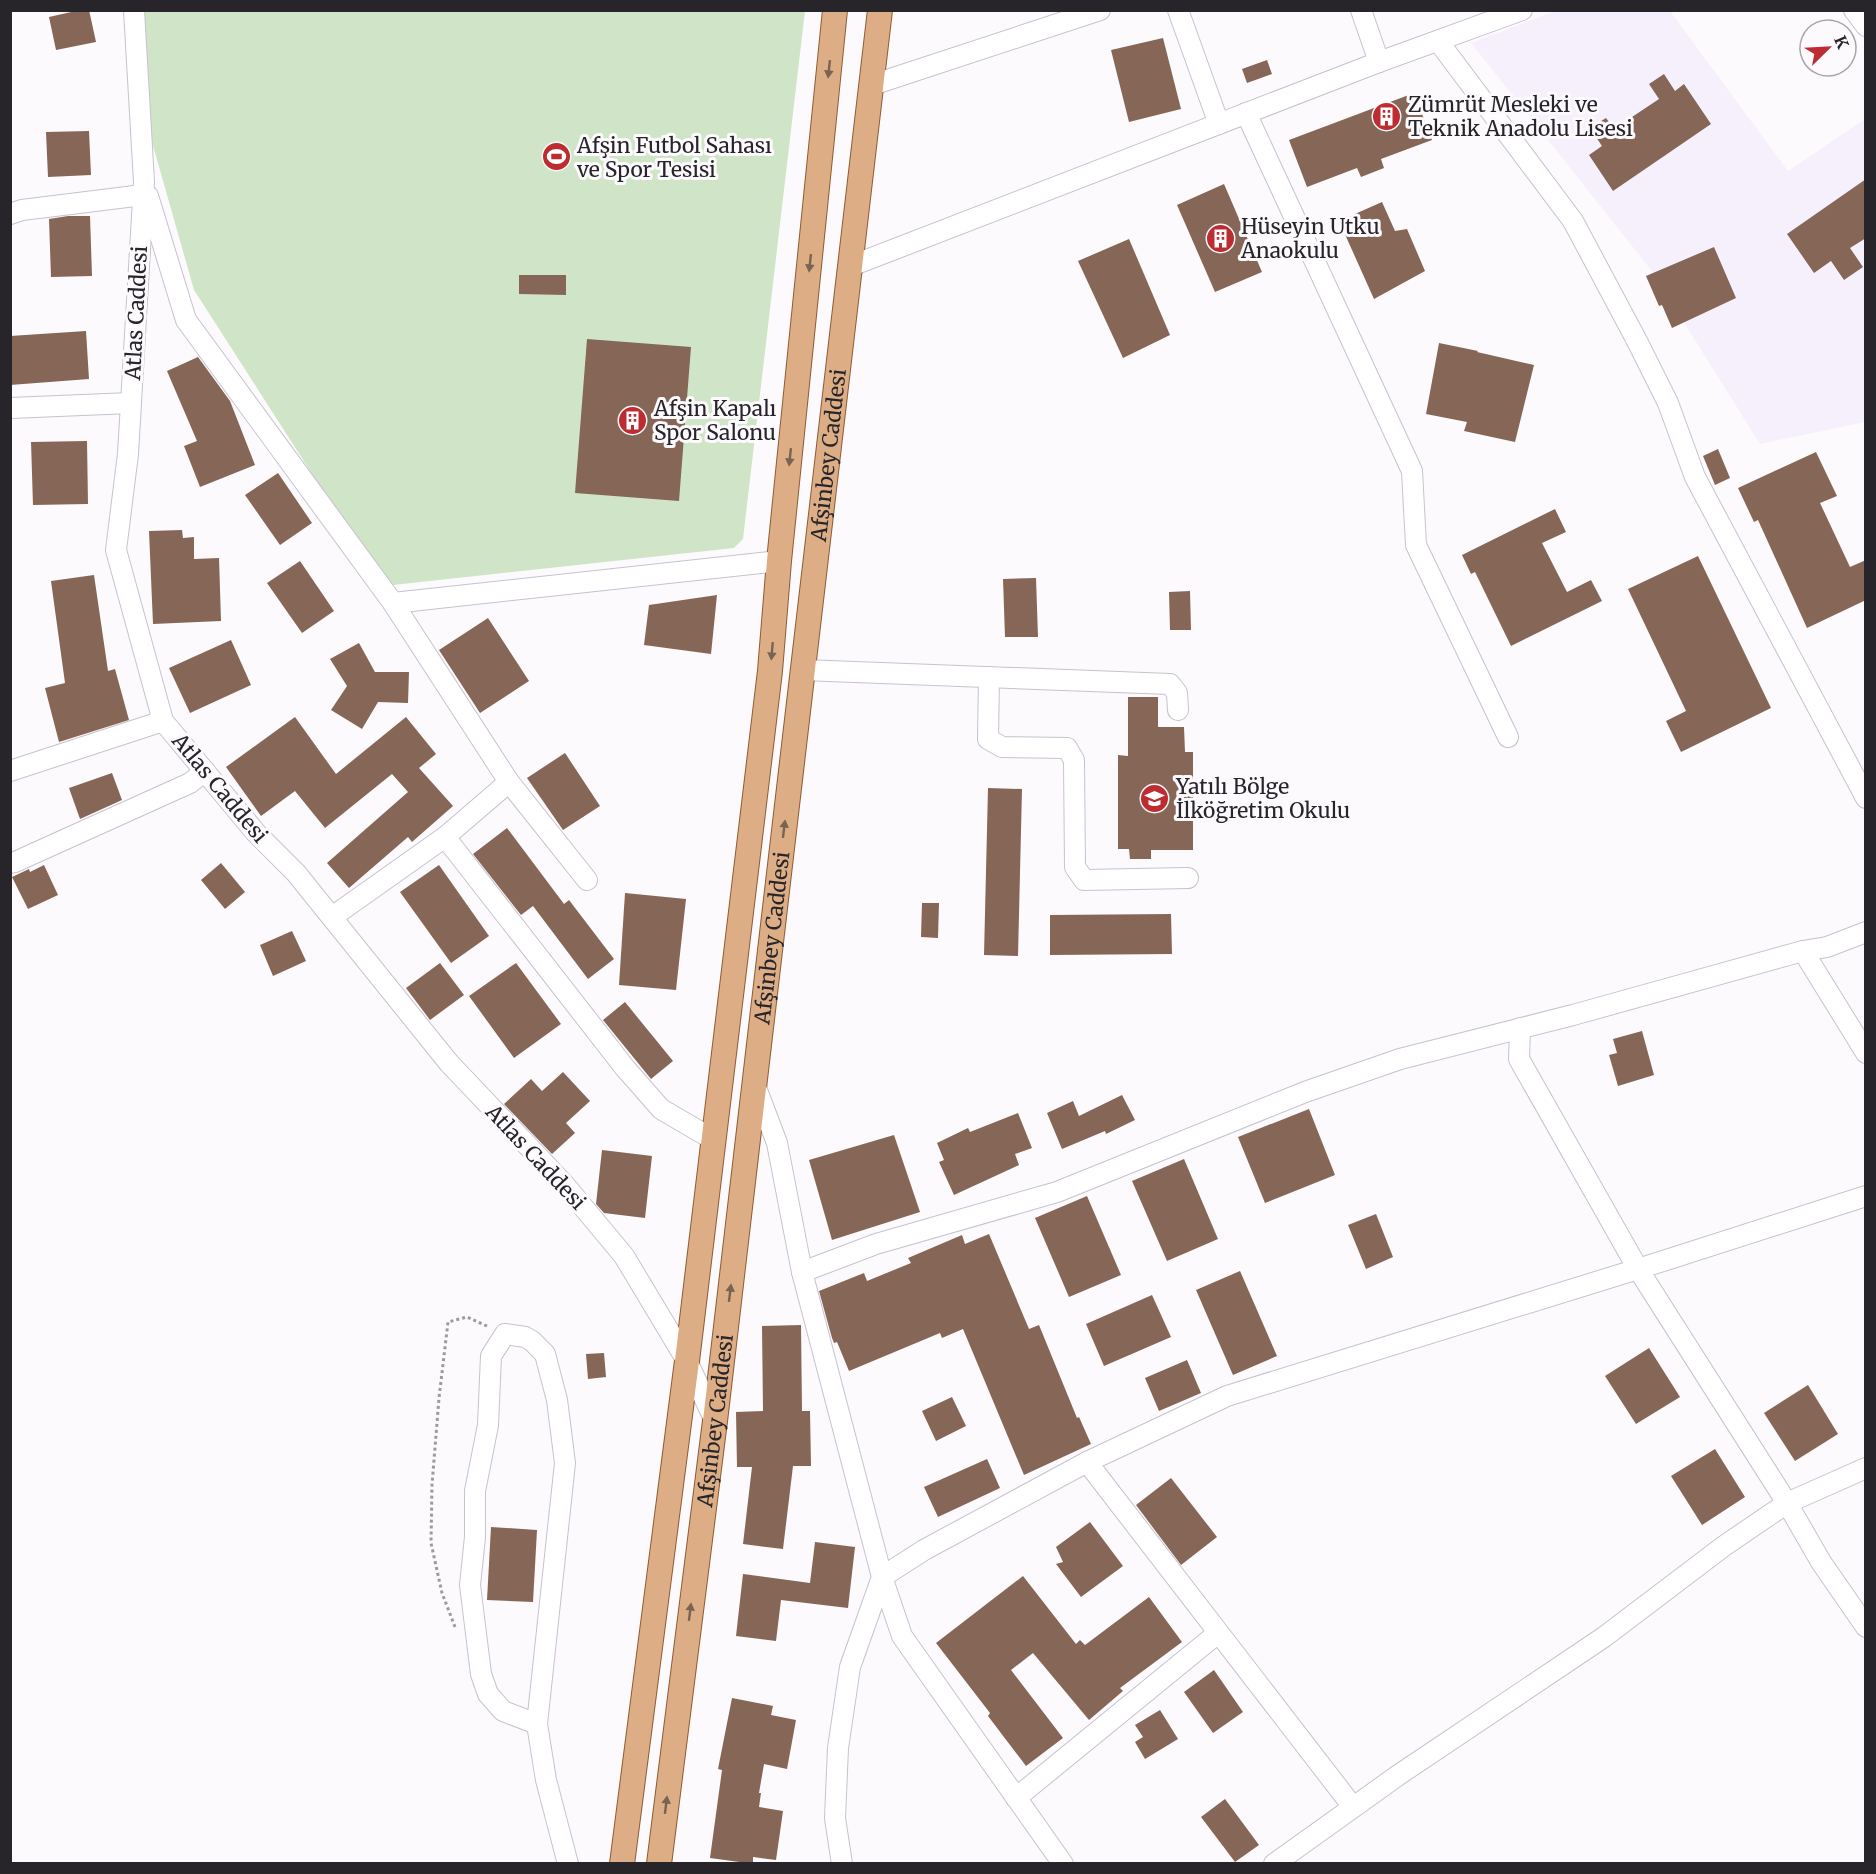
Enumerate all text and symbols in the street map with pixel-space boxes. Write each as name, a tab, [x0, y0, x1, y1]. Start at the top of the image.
north arrow	[1798, 18, 1858, 78]
text: K	[1830, 32, 1853, 51]
one-way arrow	[824, 59, 834, 78]
place label: Zümrüt Mesleki ve Teknik Anadolu Lisesi	[1408, 91, 1633, 142]
building icon: Zümrüt Mesleki ve Teknik Anadolu Lisesi	[1371, 100, 1403, 132]
place label: Afşin Futbol Sahası ve Spor Tesisi	[576, 132, 772, 183]
sports icon: Afşin Futbol Sahası ve Spor Tesisi	[540, 141, 572, 173]
place label: Hüseyin Utku Anaokulu	[1240, 213, 1380, 264]
building icon: Hüseyin Utku Anaokulu	[1204, 222, 1236, 254]
street label: Atlas Caddesi	[119, 245, 153, 382]
one-way arrow	[805, 253, 815, 272]
street label: Afşinbey Caddesi	[804, 367, 851, 544]
place label: Afşin Kapalı Spor Salonu	[653, 395, 777, 446]
building icon: Afşin Kapalı Spor Salonu	[617, 404, 649, 436]
one-way arrow	[785, 447, 795, 466]
one-way arrow	[767, 641, 777, 660]
street label: Atlas Caddesi	[166, 727, 274, 848]
place label: Yatılı Bölge İlköğretim Okulu	[1175, 773, 1350, 824]
school or university icon: Yatılı Bölge İlköğretim Okulu	[1139, 782, 1171, 814]
one-way arrow	[780, 819, 789, 838]
street label: Afşinbey Caddesi	[748, 850, 795, 1027]
street label: Atlas Caddesi	[480, 1098, 592, 1216]
one-way arrow	[725, 1284, 734, 1303]
street label: Afşinbey Caddesi	[691, 1333, 739, 1509]
one-way arrow	[686, 1602, 695, 1621]
one-way arrow	[661, 1796, 671, 1815]

